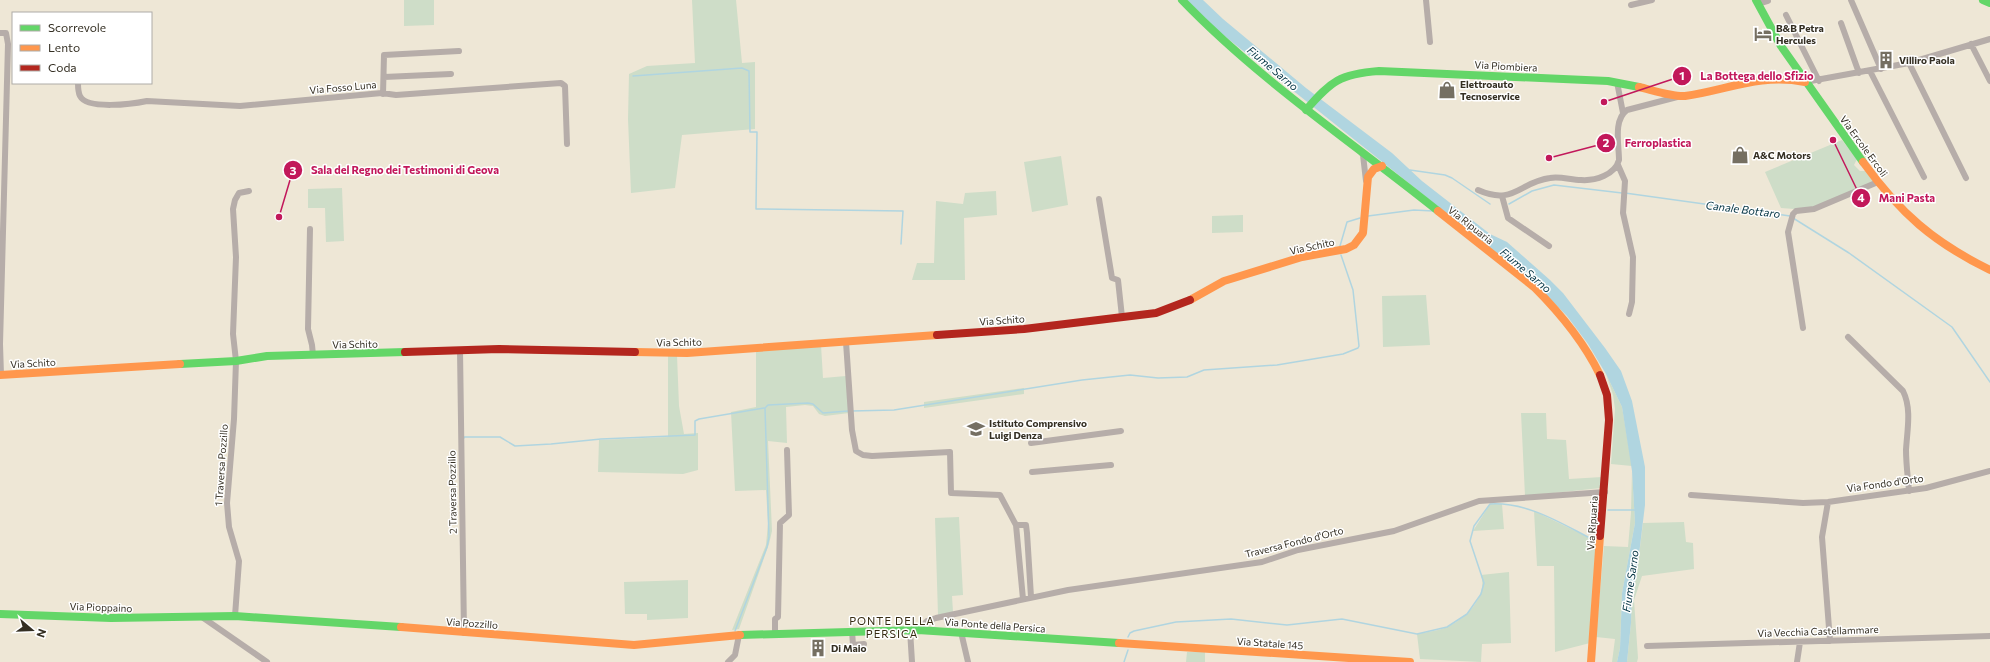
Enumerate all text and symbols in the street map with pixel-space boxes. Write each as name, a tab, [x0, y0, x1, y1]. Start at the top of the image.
legend	[12, 12, 152, 84]
text: Scorrevole	[48, 20, 106, 34]
place label: B&B Petra Hercules	[1776, 22, 1824, 46]
hotel icon: B&B Petra Hercules	[1753, 24, 1773, 44]
text: Lento	[48, 40, 80, 54]
water label: Fiume Sarno	[1245, 43, 1301, 93]
building icon: Villiro Paola	[1876, 50, 1896, 70]
place label: Villiro Paola	[1899, 54, 1955, 66]
street label: Via Piombiera	[1474, 58, 1538, 74]
text: Coda	[48, 60, 77, 74]
callout: La Bottega dello Sfizio	[1672, 64, 1822, 87]
text: 1	[1679, 68, 1685, 82]
text: La Bottega dello Sfizio	[1700, 69, 1814, 82]
street label: Via Fosso Luna	[309, 78, 377, 96]
place label: Elettroauto Tecnoservice	[1460, 78, 1520, 102]
shop icon: Elettroauto Tecnoservice	[1437, 80, 1457, 100]
street label: Via Ercole Ercoli	[1838, 113, 1890, 179]
callout: Ferroplastica	[1596, 131, 1699, 154]
text: 2	[1603, 135, 1610, 149]
text: Ferroplastica	[1625, 136, 1692, 149]
shop icon: A&C Motors	[1730, 145, 1750, 165]
place label: A&C Motors	[1753, 149, 1811, 161]
callout: Sala del Regno dei Testimoni di Geova	[283, 159, 507, 182]
text: 3	[290, 163, 297, 177]
text: Sala del Regno dei Testimoni di Geova	[311, 163, 499, 176]
callout: Mani Pasta	[1851, 186, 1943, 209]
text: 4	[1857, 190, 1865, 204]
text: Mani Pasta	[1879, 191, 1935, 204]
water label: Canale Bottaro	[1705, 198, 1781, 220]
street label: Via Ripuaria	[1446, 204, 1496, 246]
street label: Via Schito	[1288, 235, 1336, 257]
water label: Fiume Sarno	[1498, 245, 1554, 295]
street label: Via Schito	[979, 312, 1025, 328]
street label: Via Schito	[656, 336, 702, 348]
street label: Via Schito	[332, 338, 378, 350]
street label: Via Schito	[10, 356, 56, 370]
place label: Istituto Comprensivo Luigi Denza	[989, 417, 1087, 441]
school or university icon: Istituto Comprensivo Luigi Denza	[966, 419, 986, 439]
street label: 1 Traversa Pozzillo	[212, 424, 230, 506]
street label: 2 Traversa Pozzillo	[445, 450, 459, 534]
street label: Via Fondo d'Orto	[1846, 472, 1924, 494]
street label: Via Ripuaria	[1584, 495, 1600, 551]
street label: Traversa Fondo d'Orto	[1243, 524, 1345, 560]
water label: Fiume Sarno	[1619, 549, 1641, 613]
street label: Via Pioppaino	[69, 600, 133, 614]
north arrow	[12, 610, 52, 650]
district label: PONTE DELLA PERSICA	[849, 614, 935, 640]
street label: Via Pozzillo	[446, 615, 498, 631]
street label: Via Ponte della Persica	[944, 615, 1046, 635]
street label: Via Vecchia Castellammare	[1757, 623, 1879, 639]
text: N	[34, 627, 49, 639]
street label: Via Statale 145	[1236, 635, 1304, 651]
building icon: Di Maio	[808, 638, 828, 658]
place label: Di Maio	[831, 642, 867, 654]

